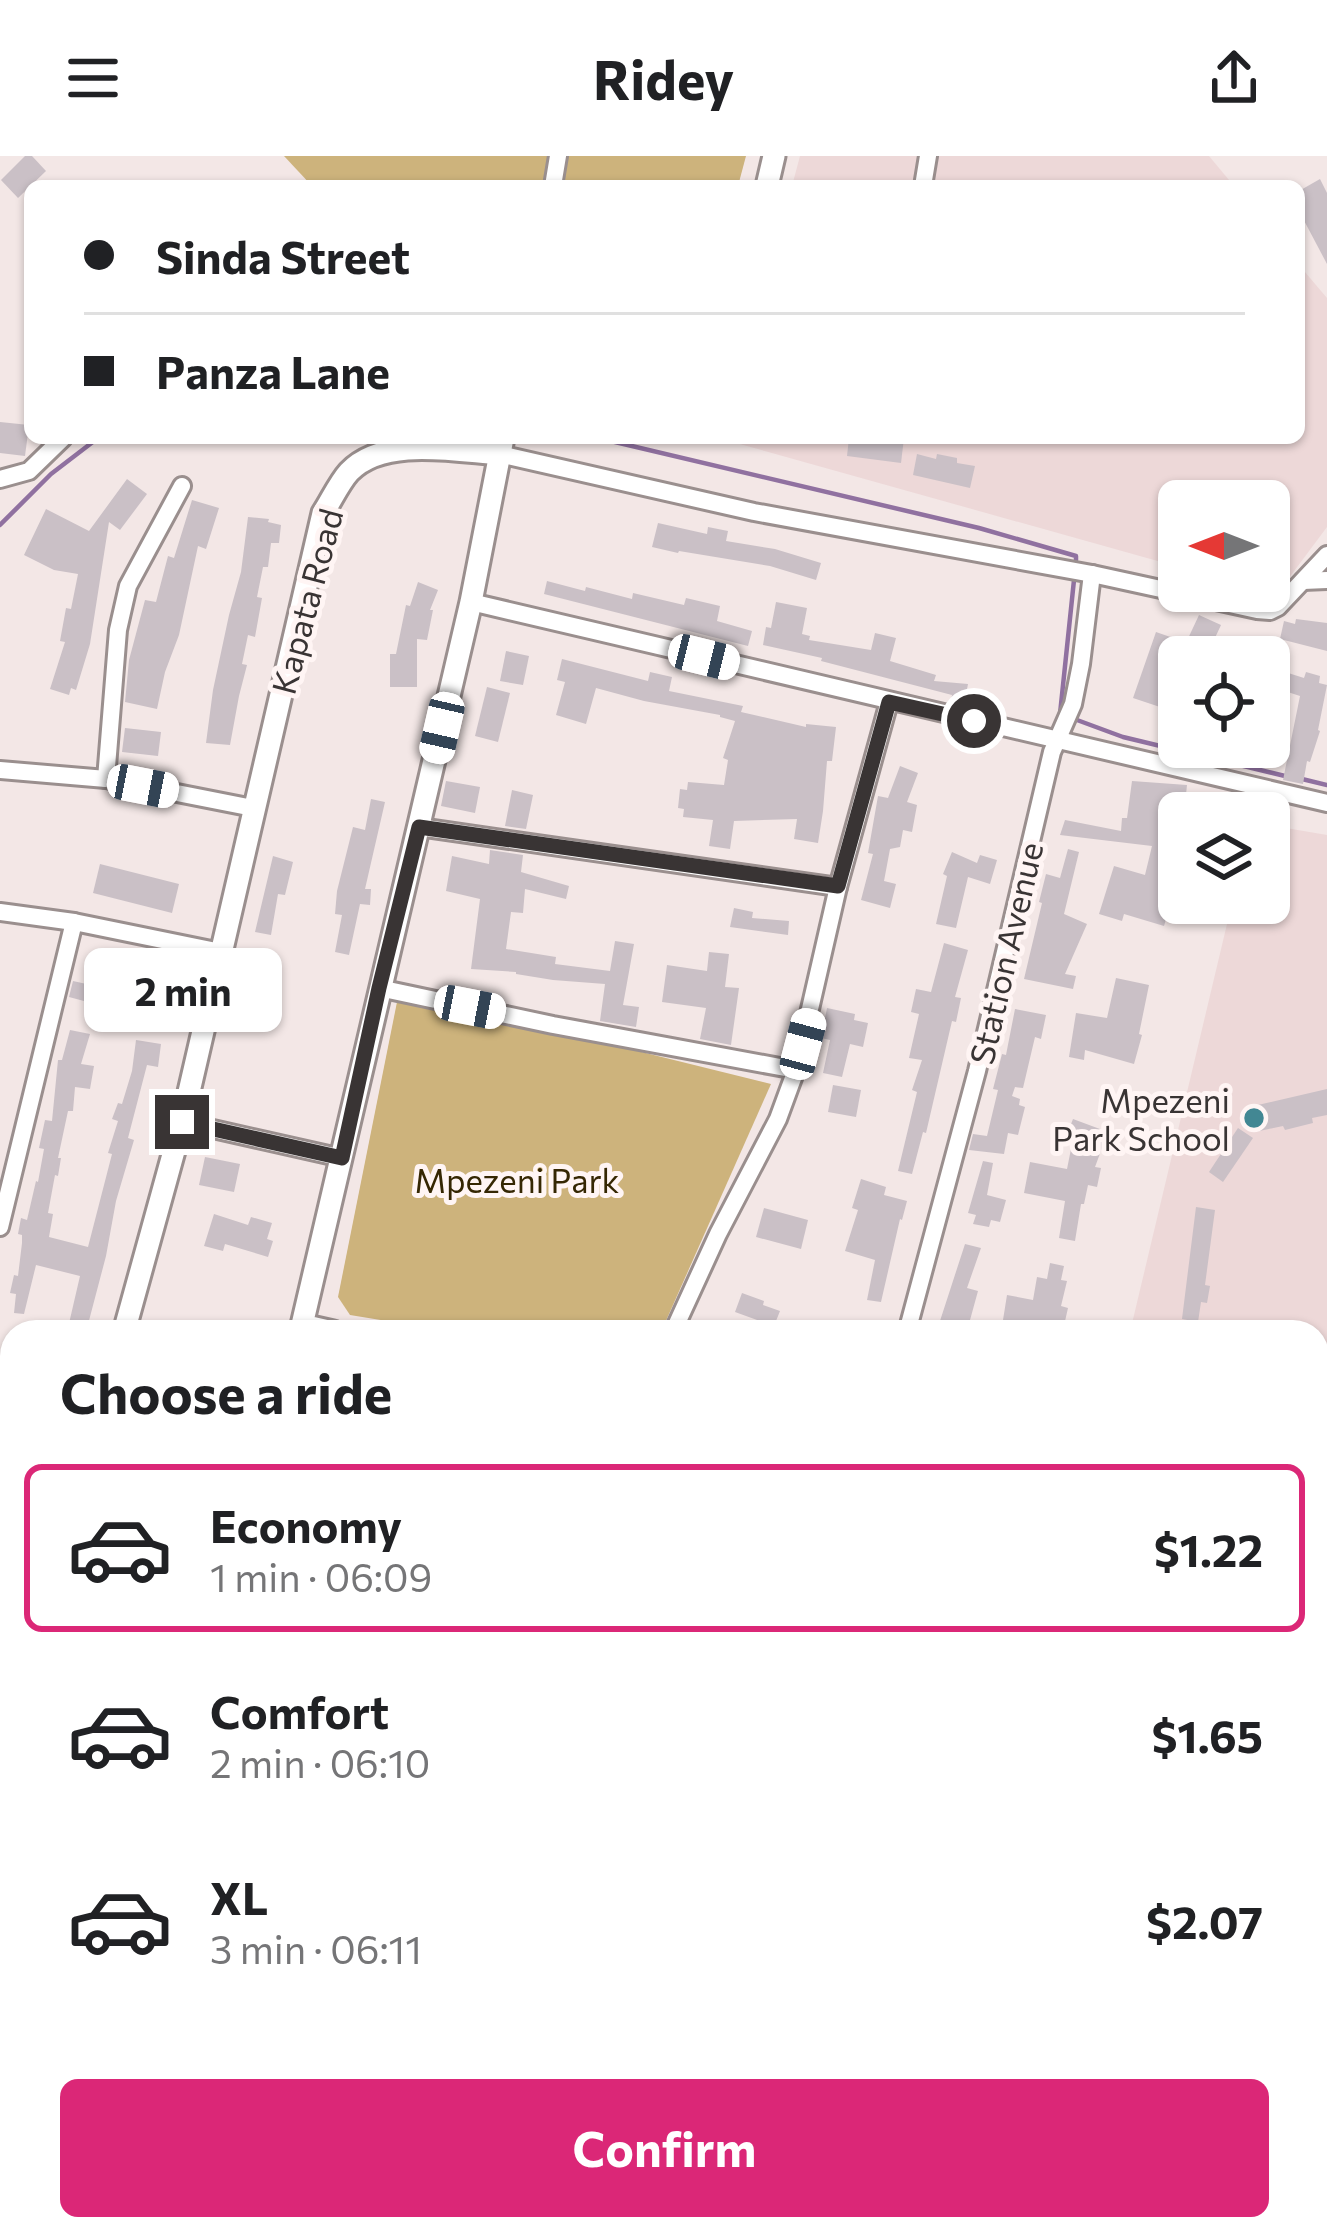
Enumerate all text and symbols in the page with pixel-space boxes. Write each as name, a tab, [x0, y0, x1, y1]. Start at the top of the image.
icon: menu	[60, 45, 126, 111]
text: Ridey	[593, 45, 734, 111]
icon: share	[1201, 45, 1267, 111]
text: Sinda Street	[156, 228, 410, 283]
text: Panza Lane	[156, 343, 390, 398]
north arrow	[1158, 480, 1290, 612]
map controls	[1158, 480, 1290, 924]
street label: Kapata Road	[262, 504, 350, 698]
car	[665, 631, 743, 683]
button: locate	[1158, 636, 1290, 768]
car	[416, 689, 468, 767]
route start	[947, 694, 1001, 748]
car	[104, 761, 182, 811]
button: layers	[1158, 792, 1290, 924]
street label: Station Avenue	[960, 838, 1050, 1068]
callout: 2 min	[83, 948, 281, 1032]
text: 2 min	[134, 966, 232, 1014]
car	[431, 982, 509, 1032]
car	[776, 1005, 830, 1083]
place label: Mpezeni Park School	[1052, 1079, 1230, 1158]
route end	[155, 1095, 209, 1149]
marker: Mpezeni Park School	[1241, 1105, 1267, 1131]
park label: Mpezeni Park	[414, 1159, 620, 1200]
text: Choose a ride	[60, 1359, 392, 1425]
icon: car	[66, 1494, 174, 1602]
text: Economy	[210, 1497, 402, 1552]
text: $1.22	[1154, 1521, 1263, 1576]
text: 1 min · 06:09	[210, 1552, 432, 1600]
icon: car	[66, 1680, 174, 1788]
text: Comfort	[210, 1683, 389, 1738]
text: $1.65	[1152, 1707, 1263, 1762]
text: 2 min · 06:10	[210, 1738, 430, 1786]
icon: car	[66, 1866, 174, 1974]
text: XL	[210, 1869, 268, 1924]
text: $2.07	[1146, 1893, 1263, 1948]
text: 3 min · 06:11	[210, 1924, 422, 1972]
button: Confirm	[60, 2079, 1269, 2217]

